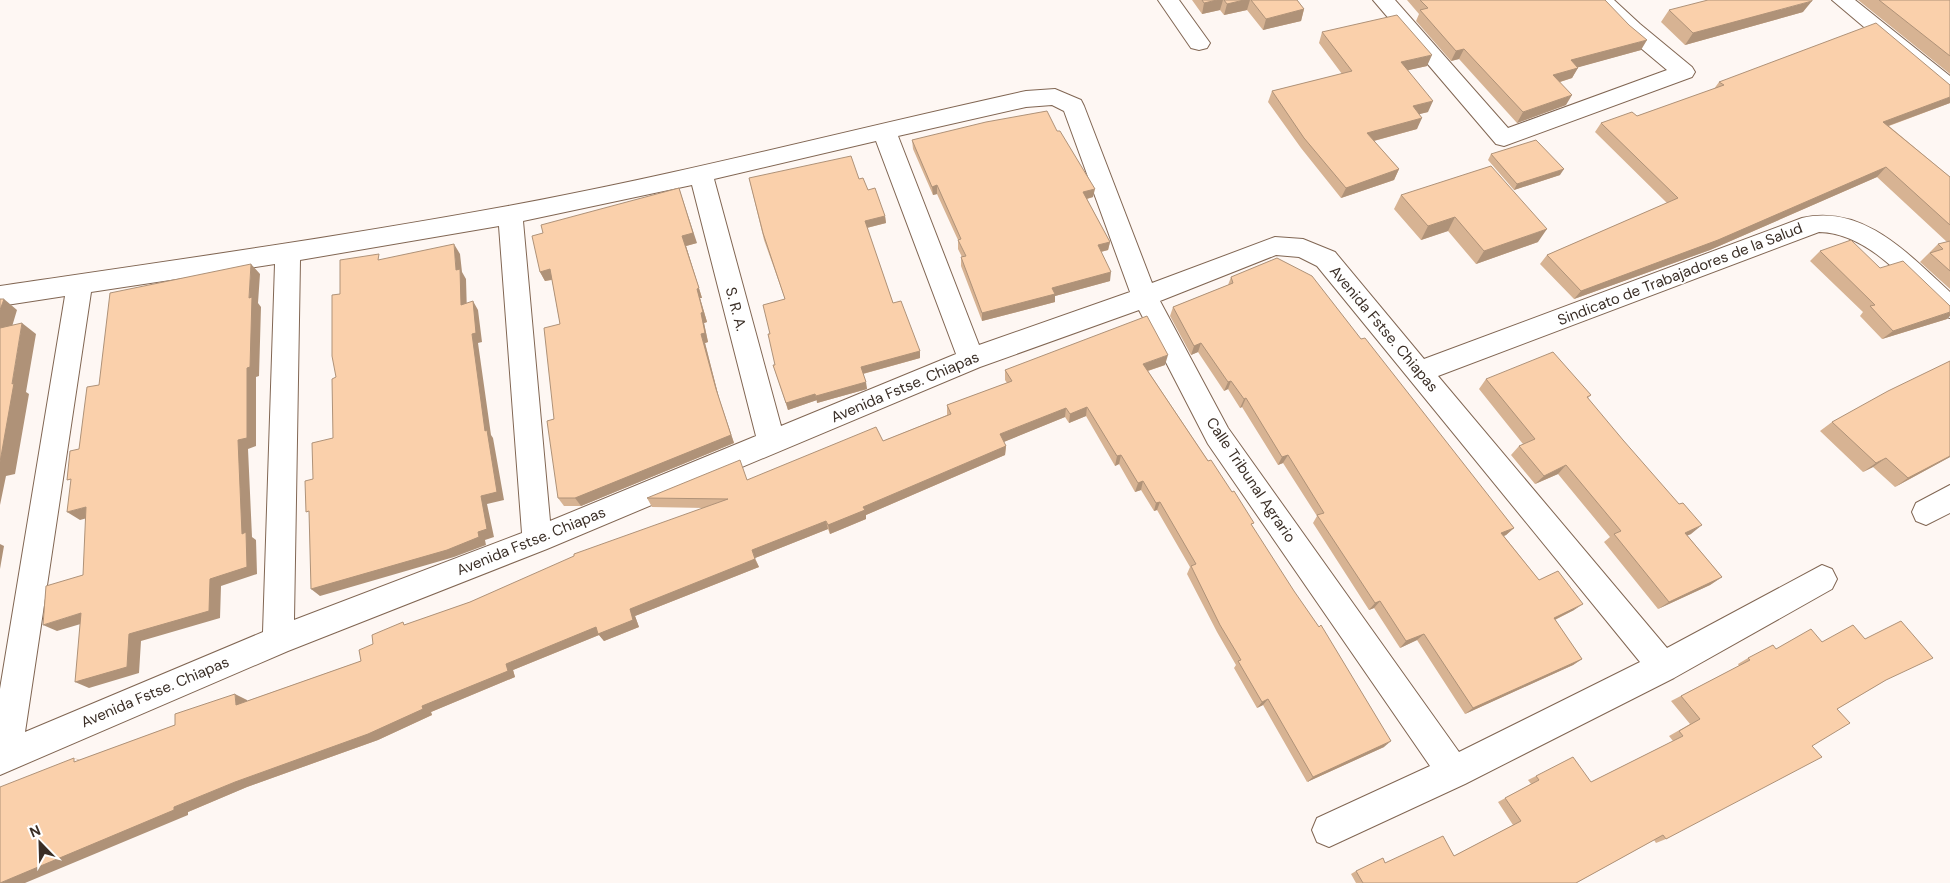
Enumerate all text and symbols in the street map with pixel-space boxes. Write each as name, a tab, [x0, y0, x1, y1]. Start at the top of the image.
street label: Sindicato de Trabajadores de la Salud	[1555, 218, 1805, 330]
street label: Avenida Fstse. Chiapas	[1325, 262, 1443, 396]
street label: S. R. A.	[721, 285, 751, 333]
street label: Avenida Fstse. Chiapas	[828, 347, 982, 427]
street label: Calle Tribunal Agrario	[1202, 413, 1300, 547]
street label: Avenida Fstse. Chiapas	[454, 502, 608, 580]
street label: Avenida Fstse. Chiapas	[78, 652, 232, 732]
north arrow	[15, 818, 65, 868]
text: N	[27, 821, 43, 841]

